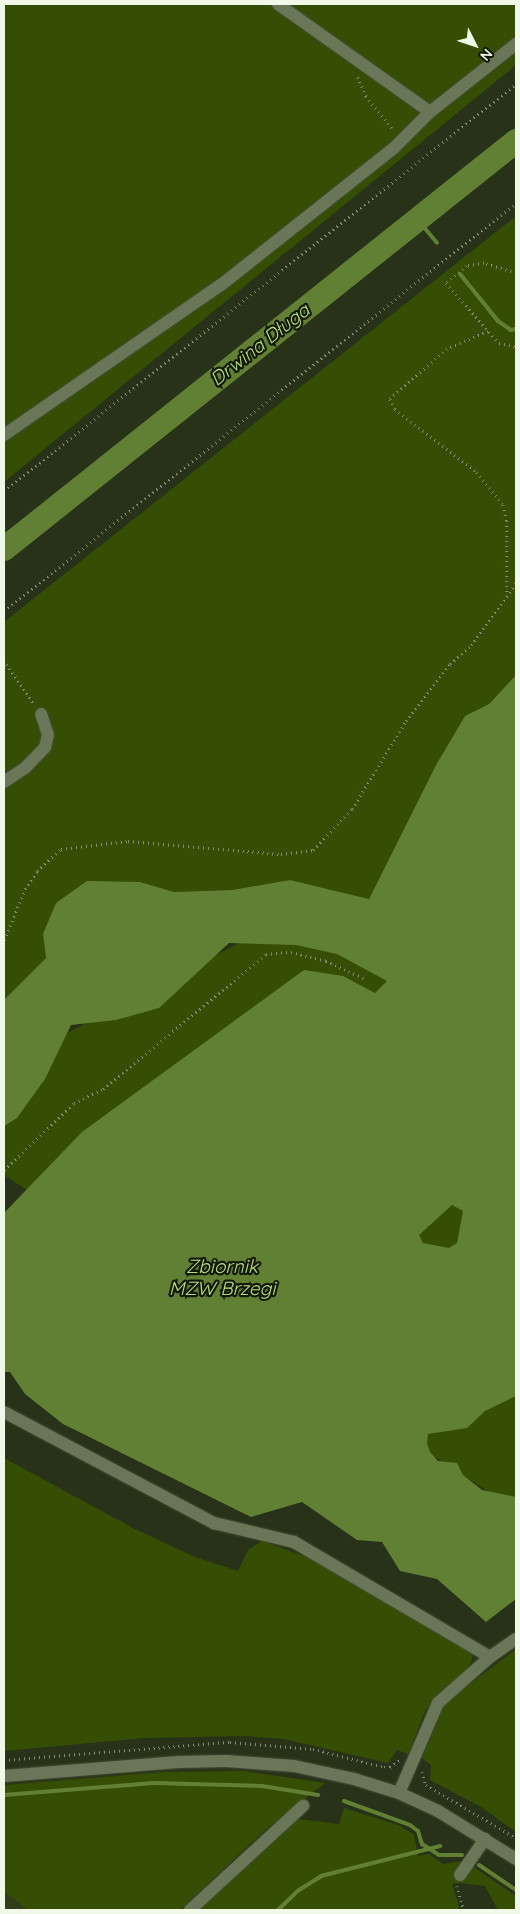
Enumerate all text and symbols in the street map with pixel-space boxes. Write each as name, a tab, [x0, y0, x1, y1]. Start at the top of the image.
north arrow	[450, 20, 500, 70]
text: N	[476, 45, 496, 65]
water label: Drwina Długa	[206, 299, 314, 391]
water label: Zbiornik MZW Brzegi	[169, 1256, 275, 1300]

